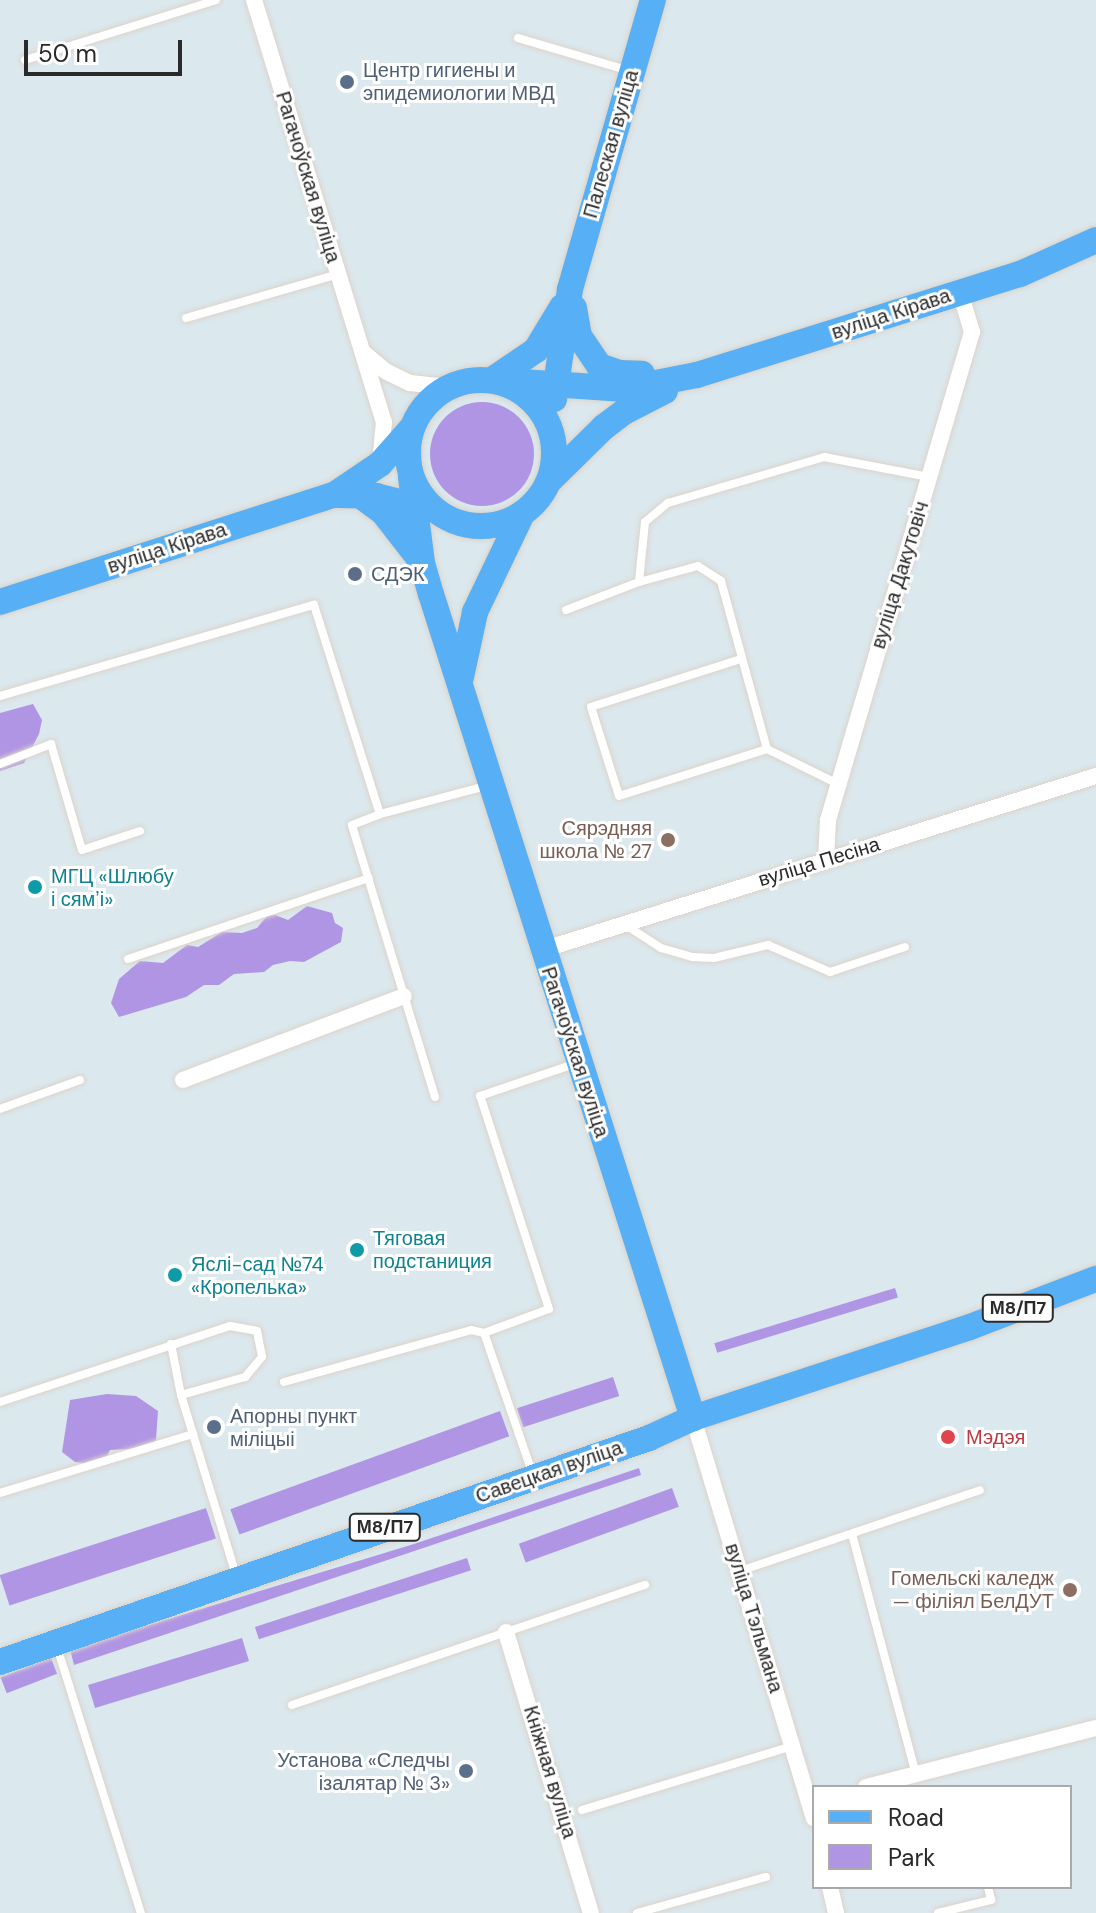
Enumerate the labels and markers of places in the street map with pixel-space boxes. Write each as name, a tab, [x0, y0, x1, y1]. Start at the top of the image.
place label: Центр гигиены и эпидемиологии МВД	[363, 58, 555, 105]
marker: Центр гигиены и эпидемиологии МВД	[338, 73, 356, 91]
place label: СДЭК	[371, 562, 425, 586]
marker: СДЭК	[346, 565, 364, 583]
place label: Сярэдняя школа № 27	[540, 816, 652, 863]
marker: Сярэдняя школа № 27	[659, 831, 677, 849]
place label: МГЦ «Шлюбу і сямʼі»	[51, 864, 174, 911]
marker: МГЦ «Шлюбу і сямʼі»	[26, 878, 44, 896]
place label: Тяговая подстаниция	[373, 1226, 492, 1273]
marker: Тяговая подстаниция	[348, 1241, 366, 1259]
place label: Яслі-сад №74 «Кропелька»	[191, 1252, 324, 1299]
marker: Яслі-сад №74 «Кропелька»	[166, 1266, 184, 1284]
place label: Апорны пункт міліцыі	[230, 1404, 357, 1451]
marker: Апорны пункт міліцыі	[205, 1418, 223, 1436]
place label: Мэдэя	[966, 1425, 1025, 1449]
marker: Мэдэя	[937, 1426, 959, 1448]
place label: Гомельскі каледж — філіял БелДУТ	[891, 1566, 1054, 1613]
marker: Гомельскі каледж — філіял БелДУТ	[1061, 1581, 1079, 1599]
place label: Установа «Следчы ізалятар № 3»	[277, 1748, 450, 1795]
marker: Установа «Следчы ізалятар № 3»	[457, 1762, 475, 1780]

